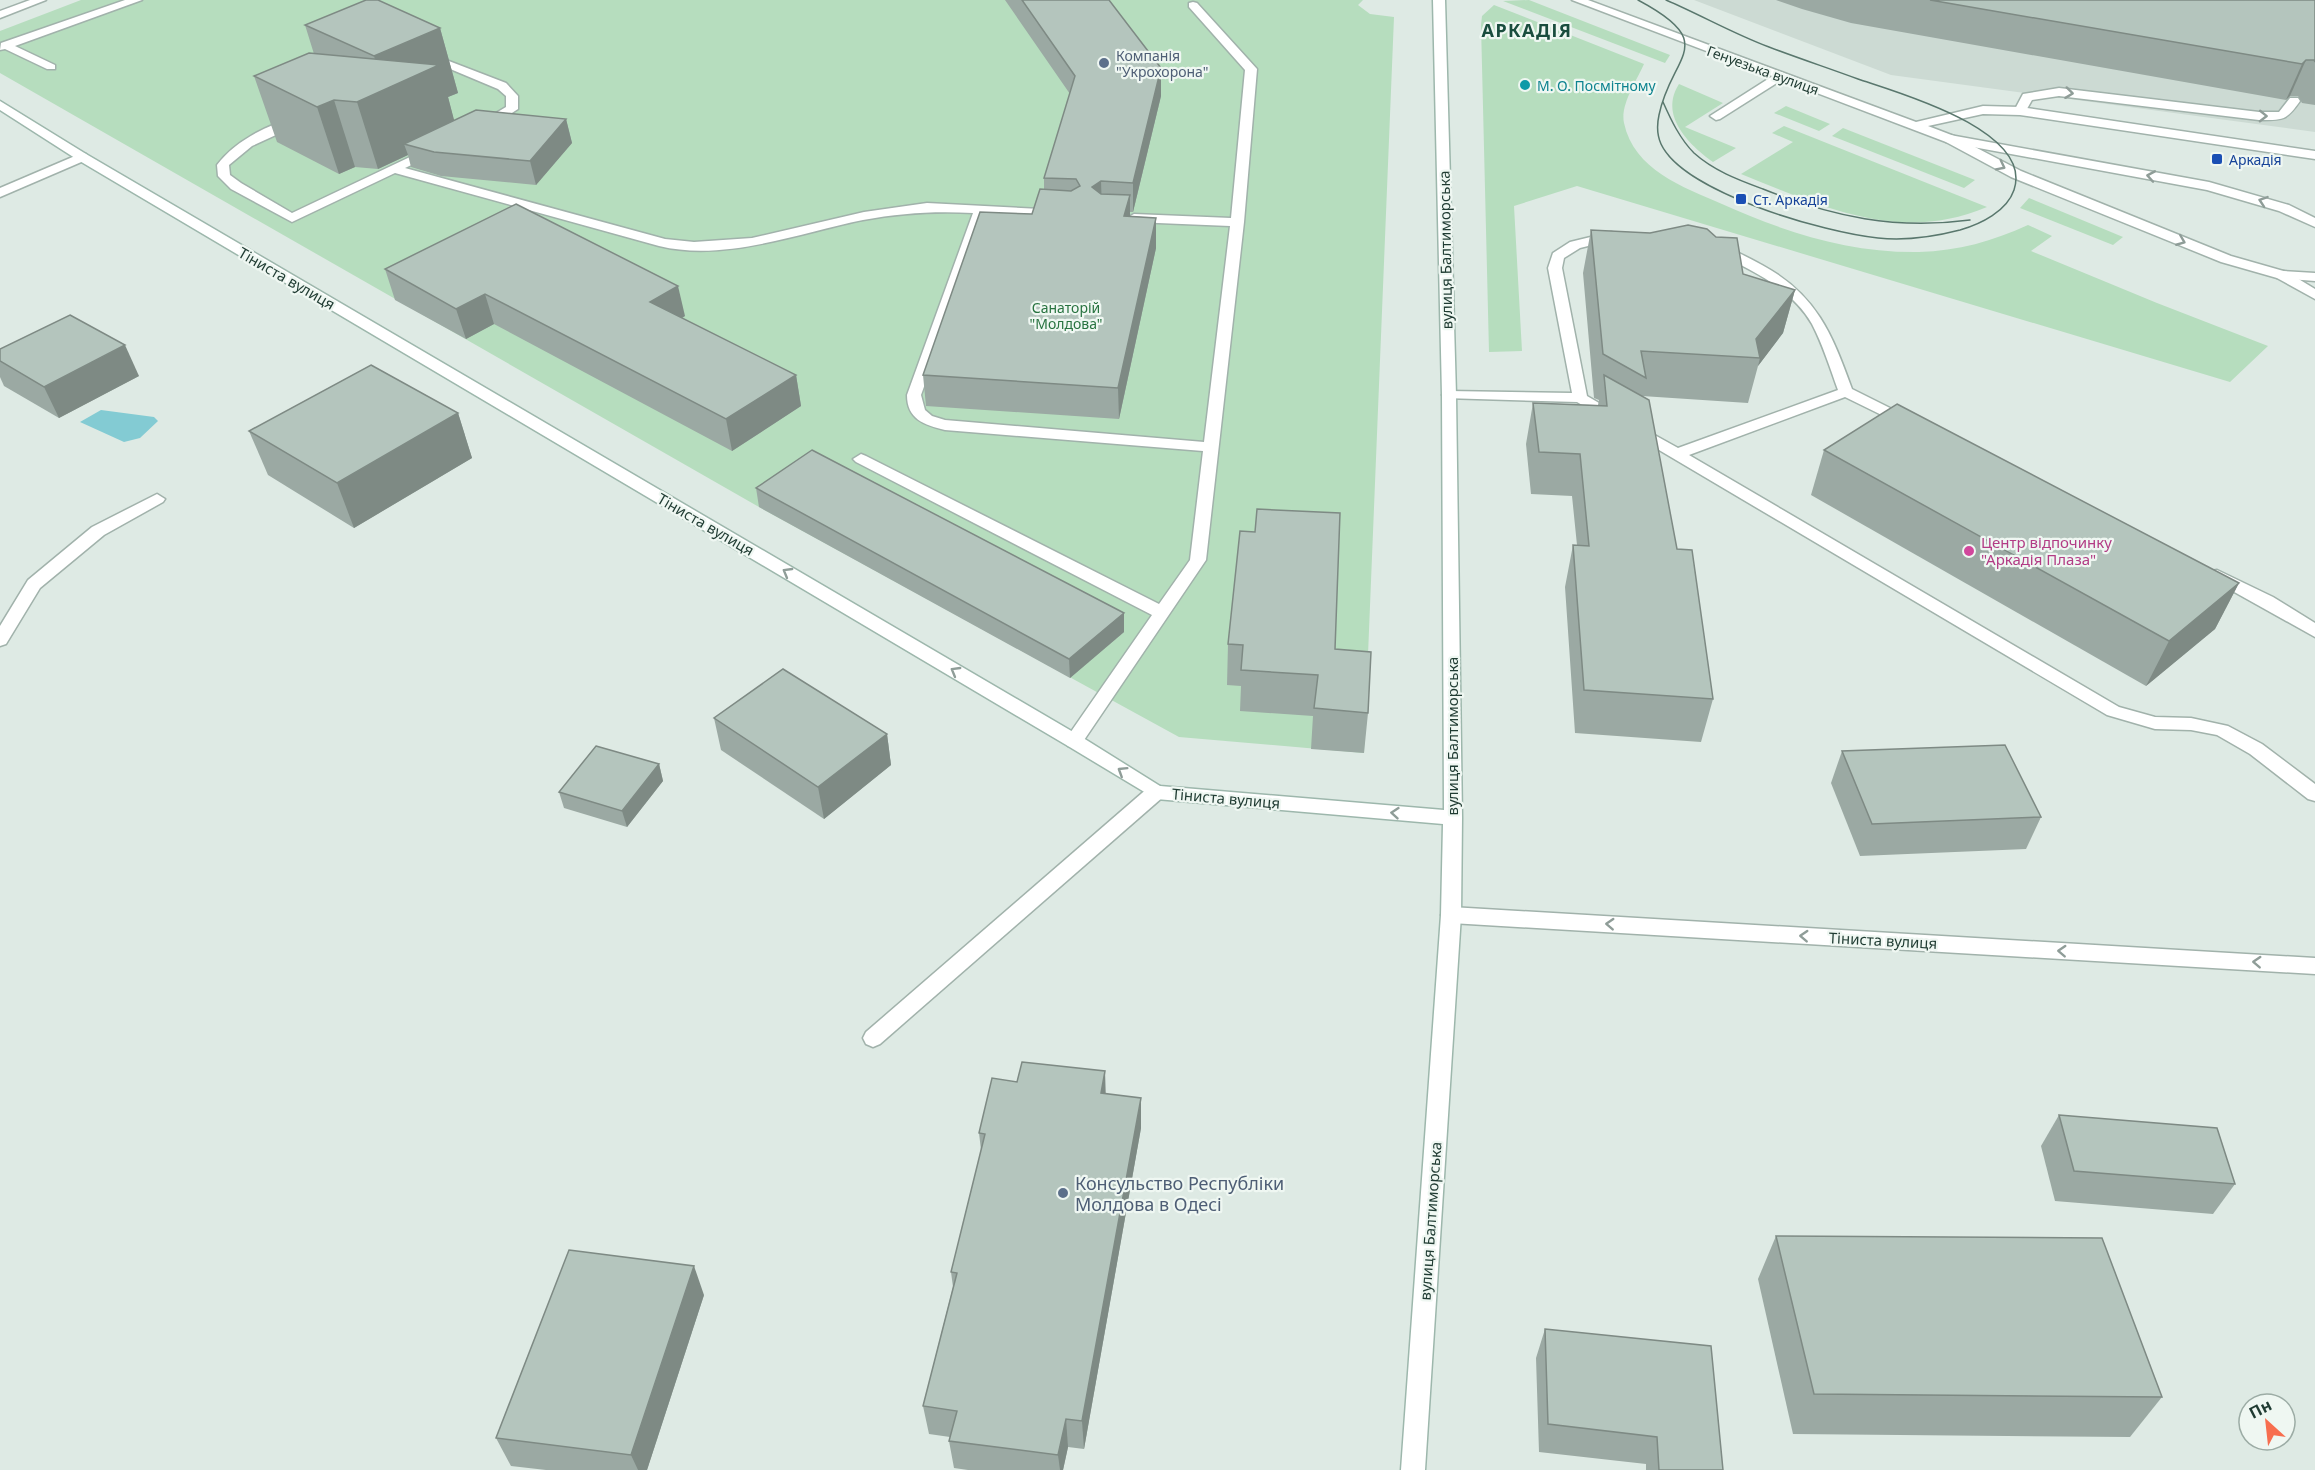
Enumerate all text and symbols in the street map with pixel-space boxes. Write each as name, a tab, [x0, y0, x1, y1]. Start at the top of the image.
district label: АРКАДІЯ	[1481, 18, 1573, 42]
street label: Генуезька вулиця	[1704, 41, 1822, 99]
place label: Компанія "Укрохорона"	[1116, 46, 1208, 81]
marker: Компанія "Укрохорона"	[1097, 56, 1111, 70]
place label: М. О. Посмітному	[1537, 76, 1657, 95]
marker: М. О. Посмітному	[1518, 78, 1532, 92]
one-way arrow	[2065, 87, 2074, 99]
one-way arrow	[2259, 109, 2268, 122]
place label: Аркадія	[2229, 150, 2282, 169]
marker: Аркадія	[2210, 152, 2224, 166]
one-way arrow	[1995, 159, 2006, 170]
street label: вулиця Балтиморська	[1434, 170, 1456, 330]
one-way arrow	[2146, 170, 2156, 183]
place label: Ст. Аркадія	[1753, 190, 1828, 209]
marker: Ст. Аркадія	[1734, 192, 1748, 206]
one-way arrow	[2258, 195, 2269, 208]
one-way arrow	[2175, 234, 2186, 246]
street label: Тіниста вулиця	[235, 242, 339, 314]
park label: Санаторій "Молдова"	[1029, 298, 1103, 333]
street label: Тіниста вулиця	[654, 488, 758, 560]
place label: Центр відпочинку "Аркадія Плаза"	[1981, 532, 2112, 569]
marker: Центр відпочинку "Аркадія Плаза"	[1962, 544, 1976, 558]
one-way arrow	[783, 568, 793, 579]
street label: вулиця Балтиморська	[1442, 657, 1462, 815]
one-way arrow	[951, 667, 961, 678]
one-way arrow	[1118, 766, 1128, 778]
street label: Тіниста вулиця	[1171, 783, 1281, 813]
one-way arrow	[1390, 807, 1399, 820]
one-way arrow	[1605, 918, 1614, 931]
street label: Тіниста вулиця	[1828, 927, 1938, 953]
one-way arrow	[1800, 929, 1809, 942]
one-way arrow	[2057, 945, 2066, 958]
one-way arrow	[2252, 956, 2261, 969]
street label: вулиця Балтиморська	[1414, 1141, 1446, 1301]
place label: Консульство Республіки Молдова в Одесі	[1075, 1171, 1284, 1216]
marker: Консульство Республіки Молдова в Одесі	[1056, 1186, 1070, 1200]
north arrow	[2237, 1392, 2297, 1452]
text: Пн	[2245, 1394, 2275, 1424]

